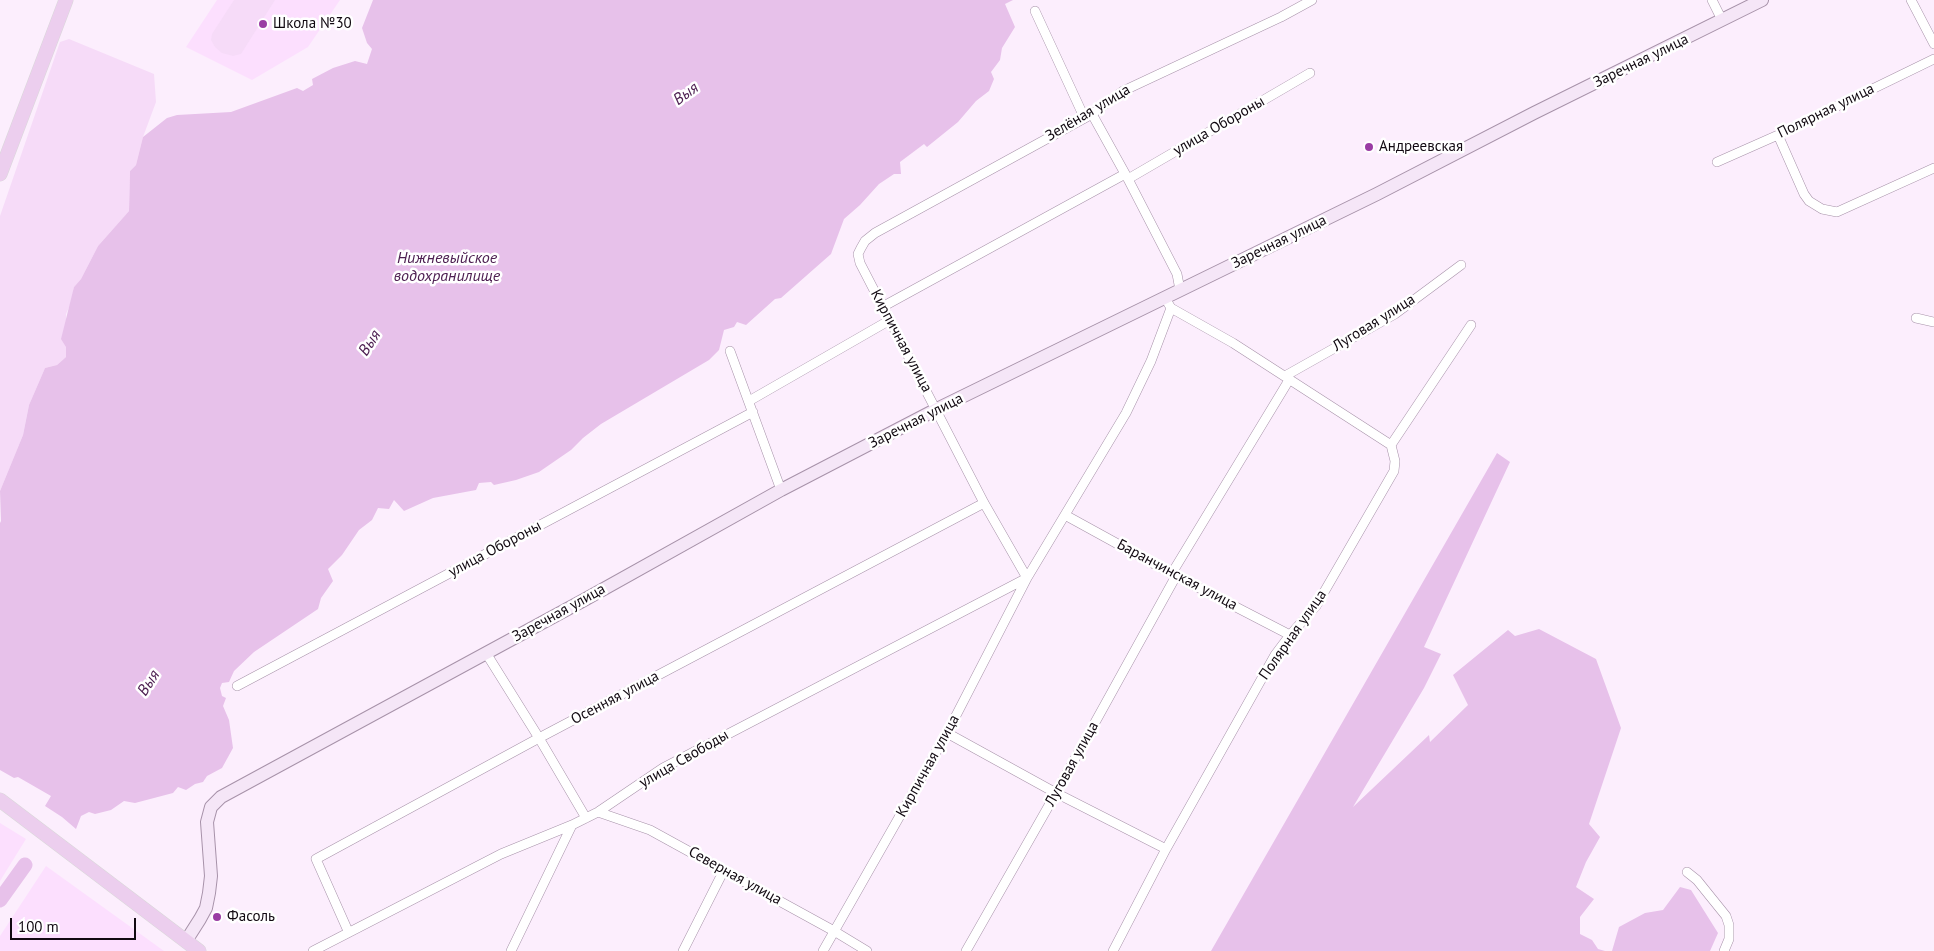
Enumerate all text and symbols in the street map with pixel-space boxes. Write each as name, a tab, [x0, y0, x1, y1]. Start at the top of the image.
place label: Школа №30	[273, 15, 352, 33]
marker: Школа №30	[257, 18, 269, 30]
street label: Заречная улица	[1591, 30, 1691, 92]
water label: Выя	[670, 78, 702, 110]
street label: Полярная улица	[1775, 80, 1877, 142]
street label: Зелёная улица	[1042, 81, 1134, 145]
street label: улица Обороны	[1170, 93, 1268, 159]
place label: Андреевская	[1379, 138, 1463, 156]
marker: Андреевская	[1363, 141, 1375, 153]
street label: Заречная улица	[1229, 211, 1329, 273]
water label: Нижневыйское водохранилище	[394, 248, 500, 286]
street label: Кирпичная улица	[866, 287, 936, 395]
street label: Луговая улица	[1329, 290, 1419, 356]
water label: Выя	[355, 327, 385, 359]
street label: Заречная улица	[866, 389, 966, 453]
street label: улица Обороны	[445, 517, 545, 581]
street label: Баранчинская улица	[1114, 536, 1240, 614]
street label: Заречная улица	[509, 580, 609, 646]
street label: Полярная улица	[1255, 587, 1331, 683]
water label: Выя	[134, 667, 164, 699]
street label: Осенняя улица	[568, 667, 662, 729]
street label: Кирпичная улица	[893, 712, 963, 820]
street label: Луговая улица	[1041, 719, 1103, 809]
street label: улица Свободы	[636, 726, 732, 792]
street label: Северная улица	[685, 843, 785, 909]
scale bar	[12, 908, 139, 940]
place label: Фасоль	[227, 908, 275, 926]
marker: Фасоль	[211, 911, 223, 923]
text: 100 m	[18, 917, 59, 936]

